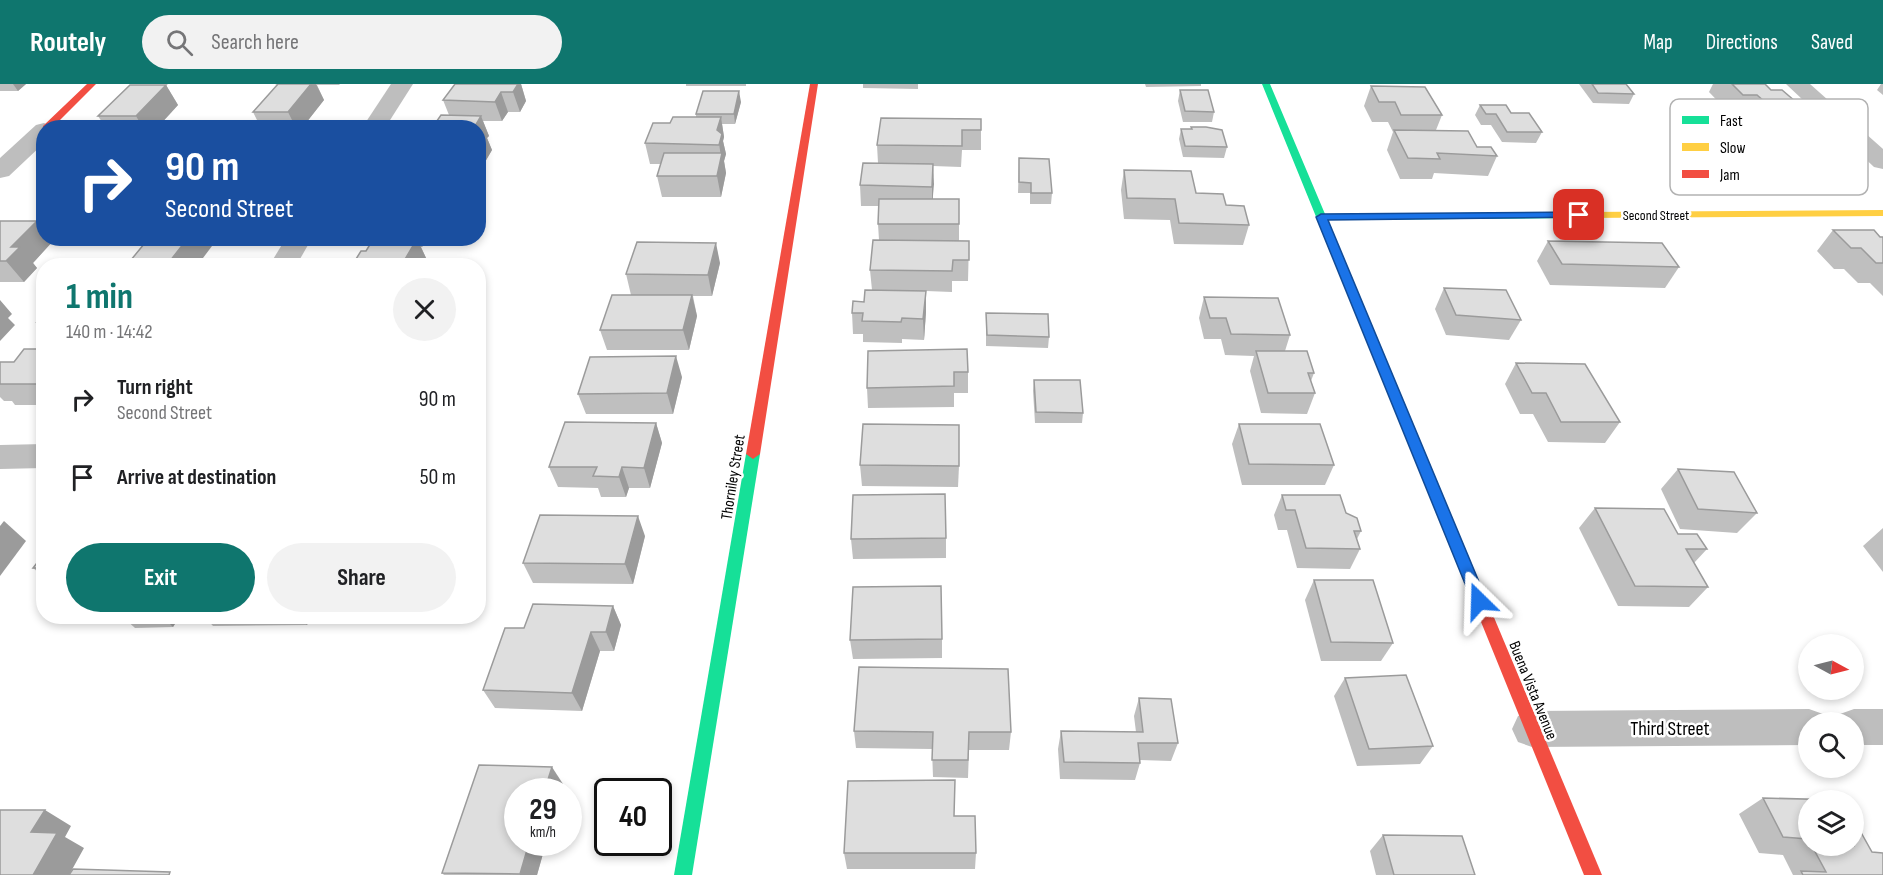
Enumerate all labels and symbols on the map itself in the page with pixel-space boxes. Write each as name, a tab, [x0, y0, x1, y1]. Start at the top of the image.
legend	[1670, 99, 1868, 195]
text: Fast	[1720, 112, 1743, 131]
text: Slow	[1720, 139, 1745, 158]
text: Jam	[1719, 166, 1740, 185]
pin	[1553, 189, 1604, 240]
street label: Second Street	[1623, 207, 1689, 224]
street label: Thorniley Street	[717, 433, 750, 521]
position arrow	[1447, 569, 1511, 633]
north arrow	[1798, 634, 1864, 700]
street label: Buena Vista Avenue	[1504, 639, 1561, 742]
street label: Third Street	[1630, 717, 1710, 741]
speed limit sign: 40	[594, 778, 672, 856]

